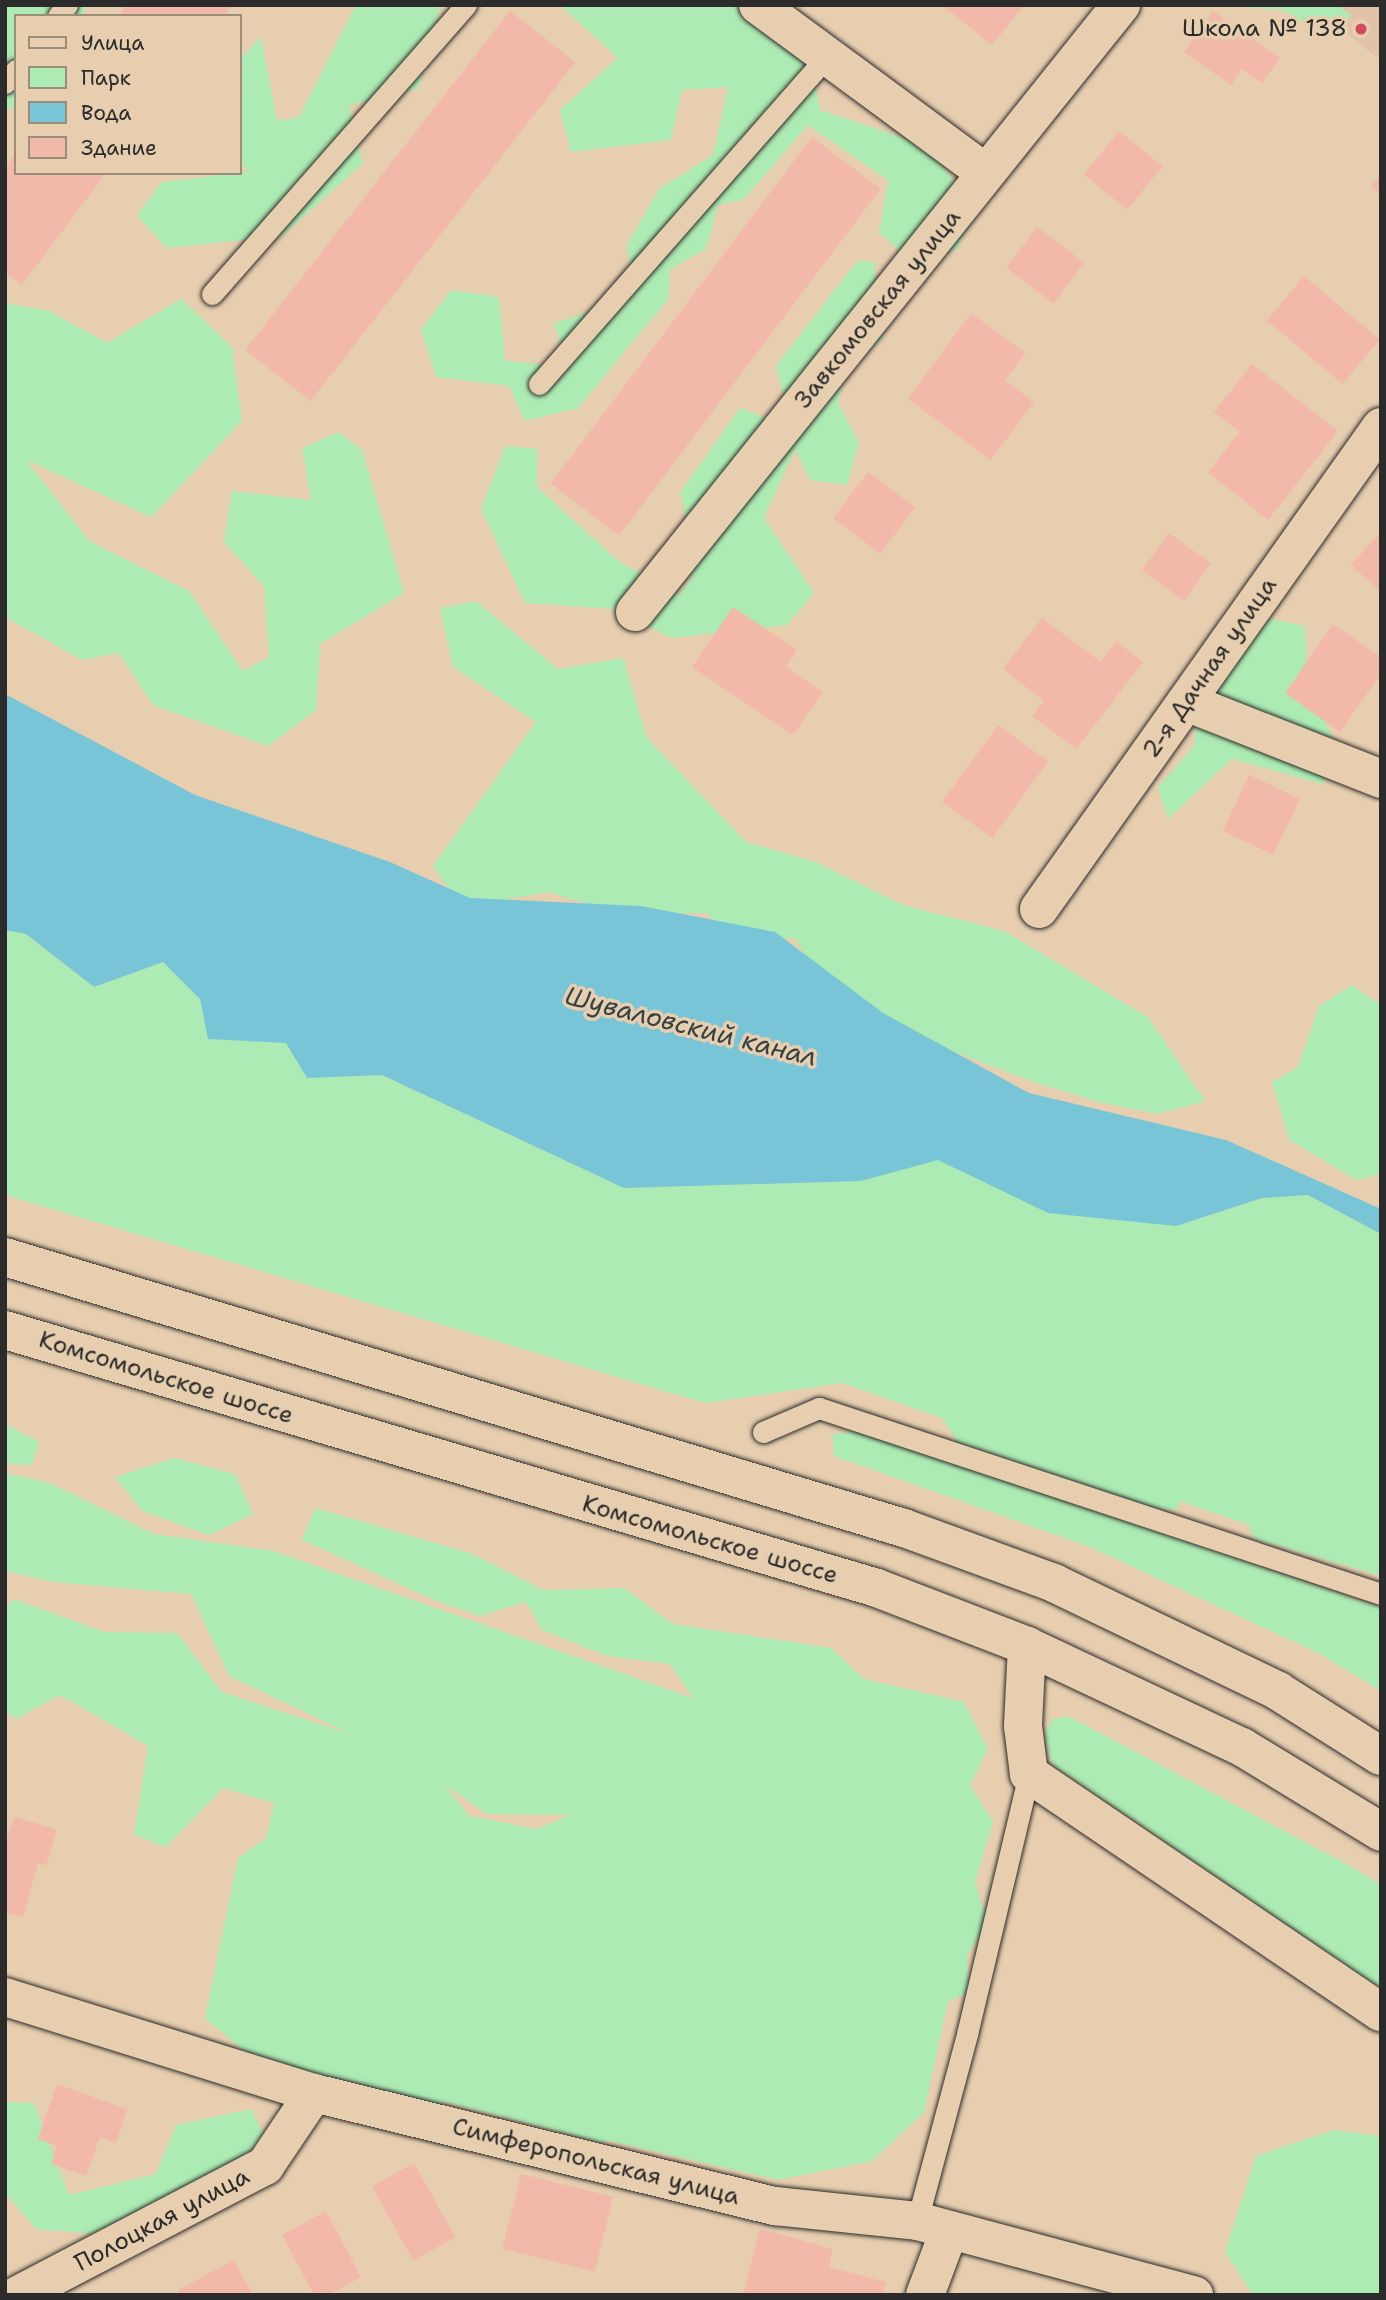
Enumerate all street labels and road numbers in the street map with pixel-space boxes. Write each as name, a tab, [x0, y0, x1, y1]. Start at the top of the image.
street label: Завкомовская улица	[789, 204, 967, 414]
street label: 2-я Дачная улица	[1137, 572, 1283, 764]
street label: Комсомольское шоссе	[35, 1326, 297, 1430]
street label: Комсомольское шоссе	[579, 1490, 841, 1590]
street label: Симферопольская улица	[449, 2112, 743, 2212]
street label: Полоцкая улица	[70, 2162, 254, 2278]

